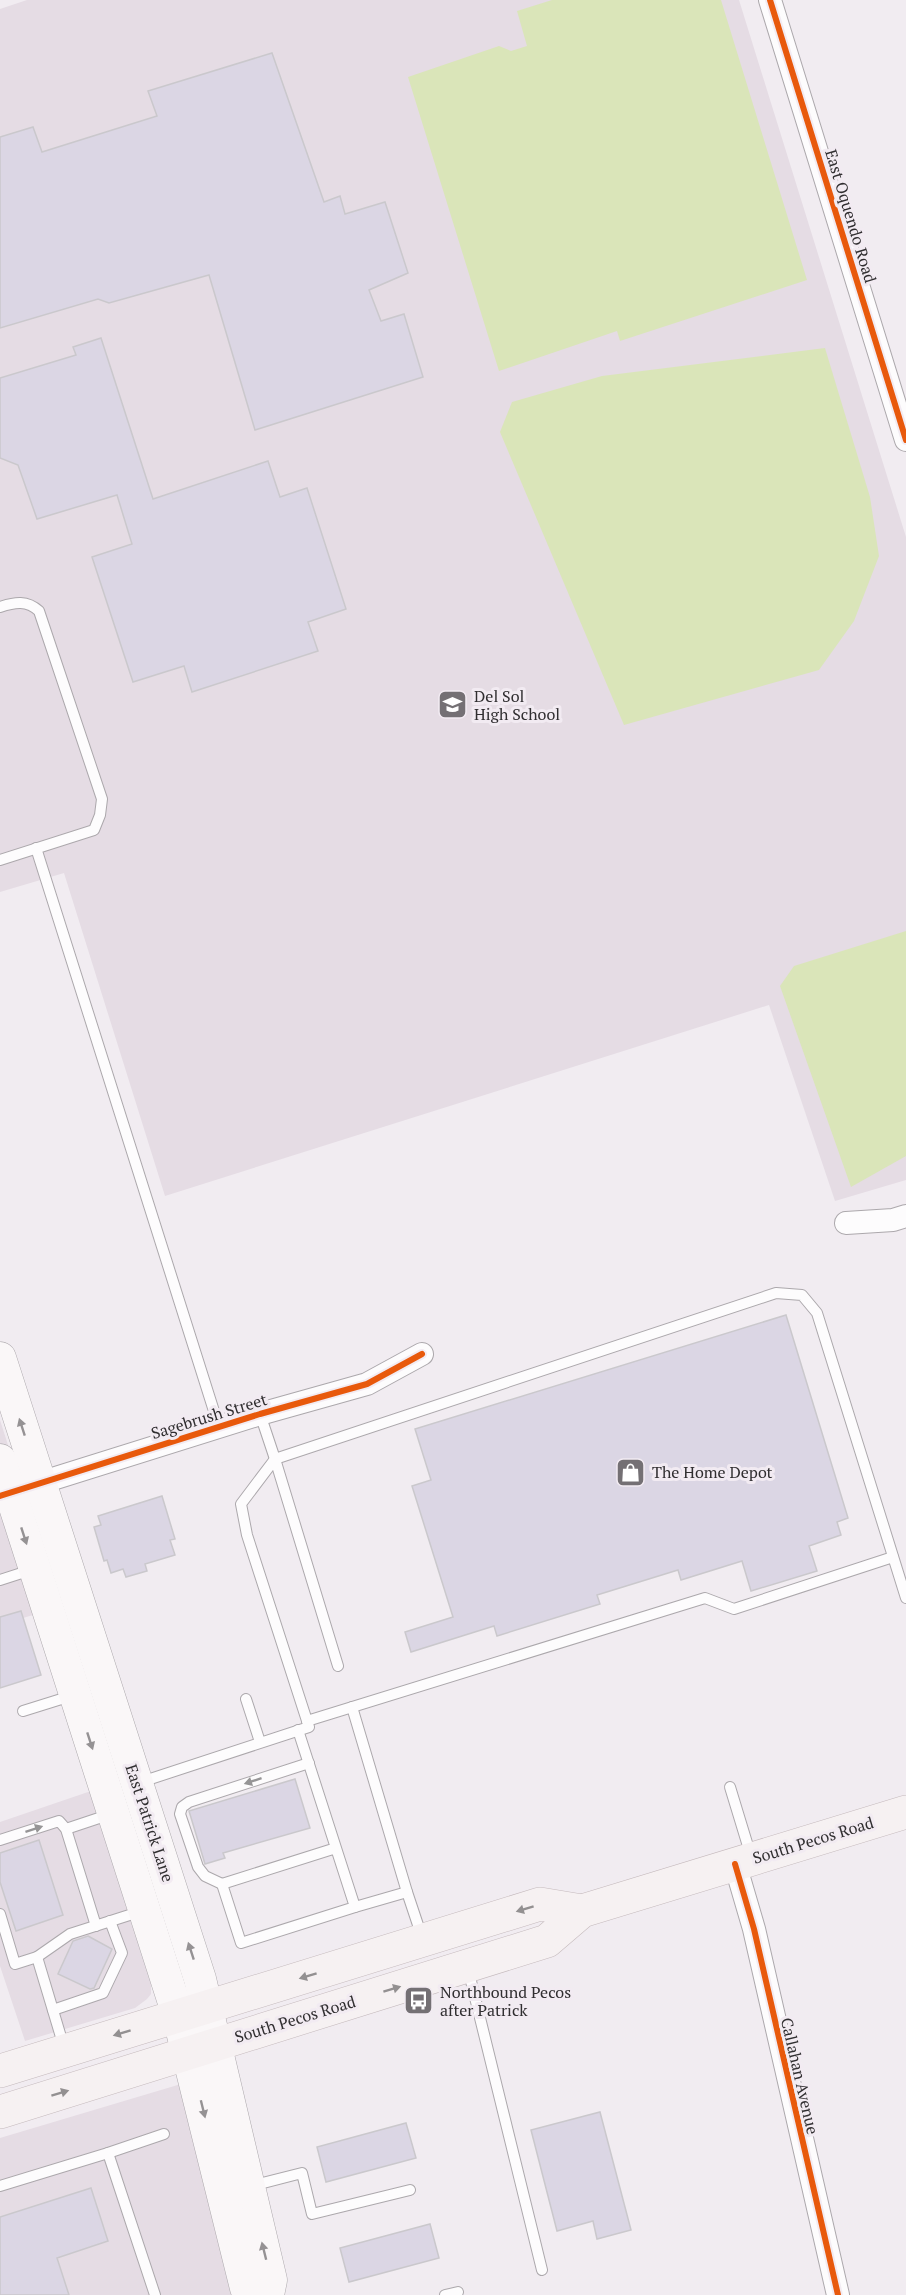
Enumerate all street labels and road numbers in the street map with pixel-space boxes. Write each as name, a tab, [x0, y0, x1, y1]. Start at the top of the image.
street label: East Oquendo Road	[820, 146, 882, 286]
street label: Sagebrush Street	[148, 1388, 270, 1444]
street label: East Patrick Lane	[121, 1761, 179, 1885]
street label: South Pecos Road	[750, 1811, 876, 1869]
street label: South Pecos Road	[232, 1990, 358, 2048]
street label: Callahan Avenue	[776, 2016, 824, 2136]

